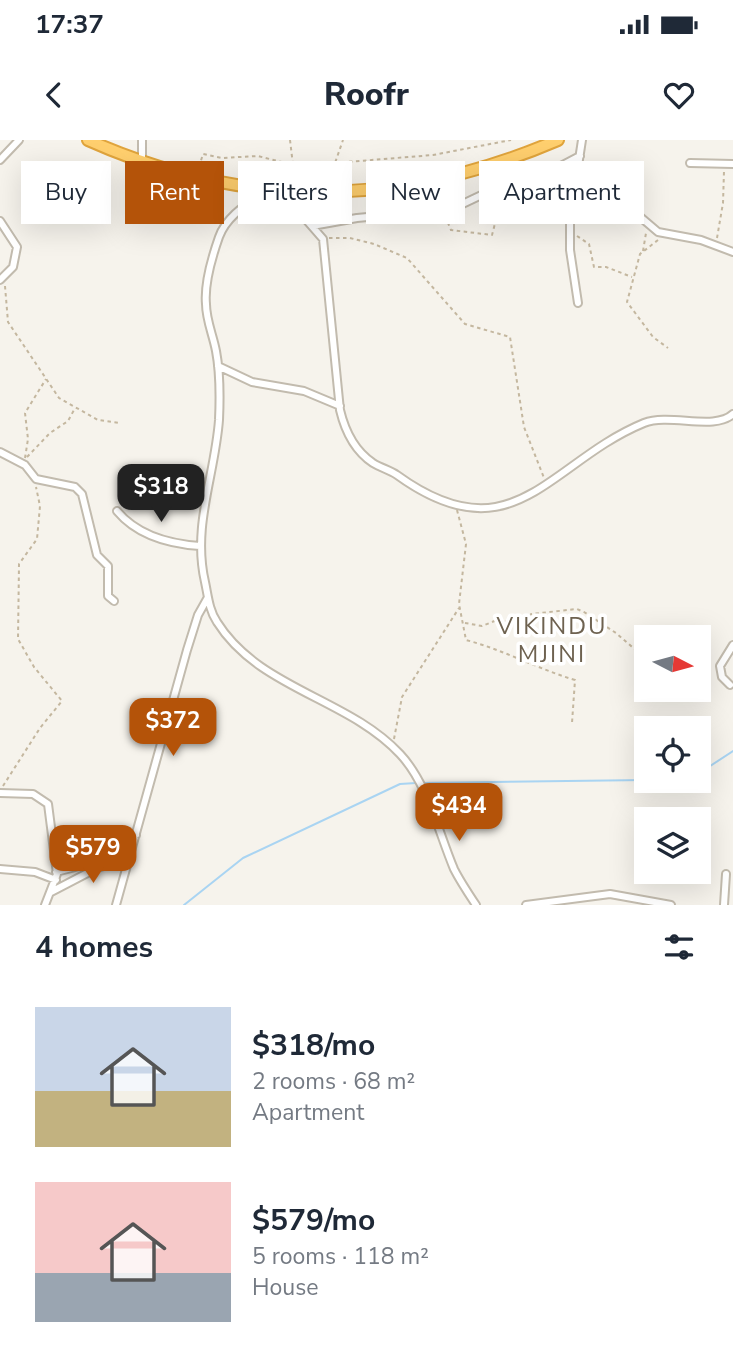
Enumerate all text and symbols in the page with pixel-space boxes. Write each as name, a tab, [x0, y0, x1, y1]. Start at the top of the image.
text: 17:37	[35, 7, 104, 42]
text: Roofr	[324, 73, 409, 116]
icon: back	[35, 76, 73, 114]
icon: heart	[660, 76, 698, 114]
chip: Buy	[21, 161, 111, 224]
chip: Rent	[125, 161, 224, 224]
chip: Filters	[238, 161, 352, 224]
chip: New	[366, 161, 465, 224]
chip: Apartment	[479, 161, 644, 224]
pin: $318	[120, 464, 202, 524]
text: $318	[133, 471, 189, 502]
district label: VIKINDU MJINI	[496, 610, 607, 670]
north arrow	[634, 625, 710, 702]
map controls	[634, 625, 711, 884]
pin: $372	[132, 698, 214, 758]
text: $372	[145, 705, 201, 736]
button: locate	[634, 716, 711, 793]
pin: $434	[418, 784, 500, 843]
text: $434	[431, 790, 487, 821]
button: layers	[634, 807, 711, 884]
pin: $579	[52, 826, 134, 885]
text: $579	[65, 832, 121, 863]
text: 4 homes	[35, 927, 153, 968]
icon: filters	[660, 928, 698, 966]
text: $318/mo	[252, 1025, 375, 1066]
icon: home	[91, 1035, 175, 1119]
text: 2 rooms · 68 m²	[252, 1066, 415, 1097]
text: Apartment	[252, 1097, 364, 1128]
text: $579/mo	[252, 1200, 375, 1241]
icon: home	[91, 1210, 175, 1294]
text: 5 rooms · 118 m²	[252, 1241, 429, 1272]
text: House	[252, 1272, 319, 1303]

